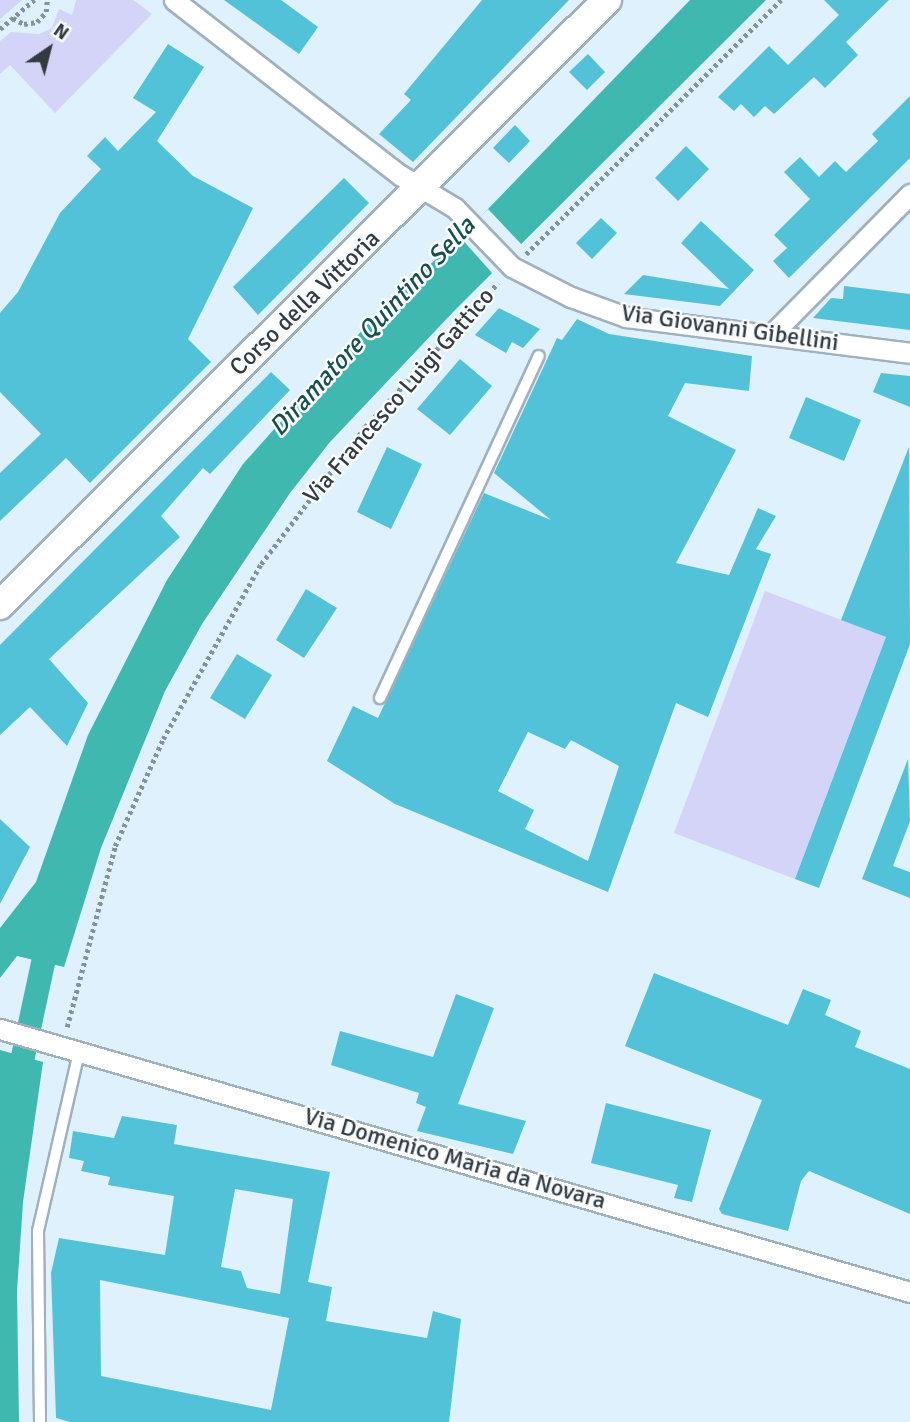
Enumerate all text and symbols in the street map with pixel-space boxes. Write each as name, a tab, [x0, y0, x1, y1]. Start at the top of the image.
north arrow	[14, 14, 84, 84]
text: N	[49, 18, 73, 45]
water label: Diramatore Quintino Sella	[263, 211, 483, 443]
street label: Corso della Vittoria	[224, 224, 386, 382]
street label: Via Francesco Luigi Gattico	[297, 282, 501, 510]
street label: Via Giovanni Gibellini	[619, 298, 841, 358]
street label: Via Domenico Maria da Novara	[301, 1102, 609, 1216]

